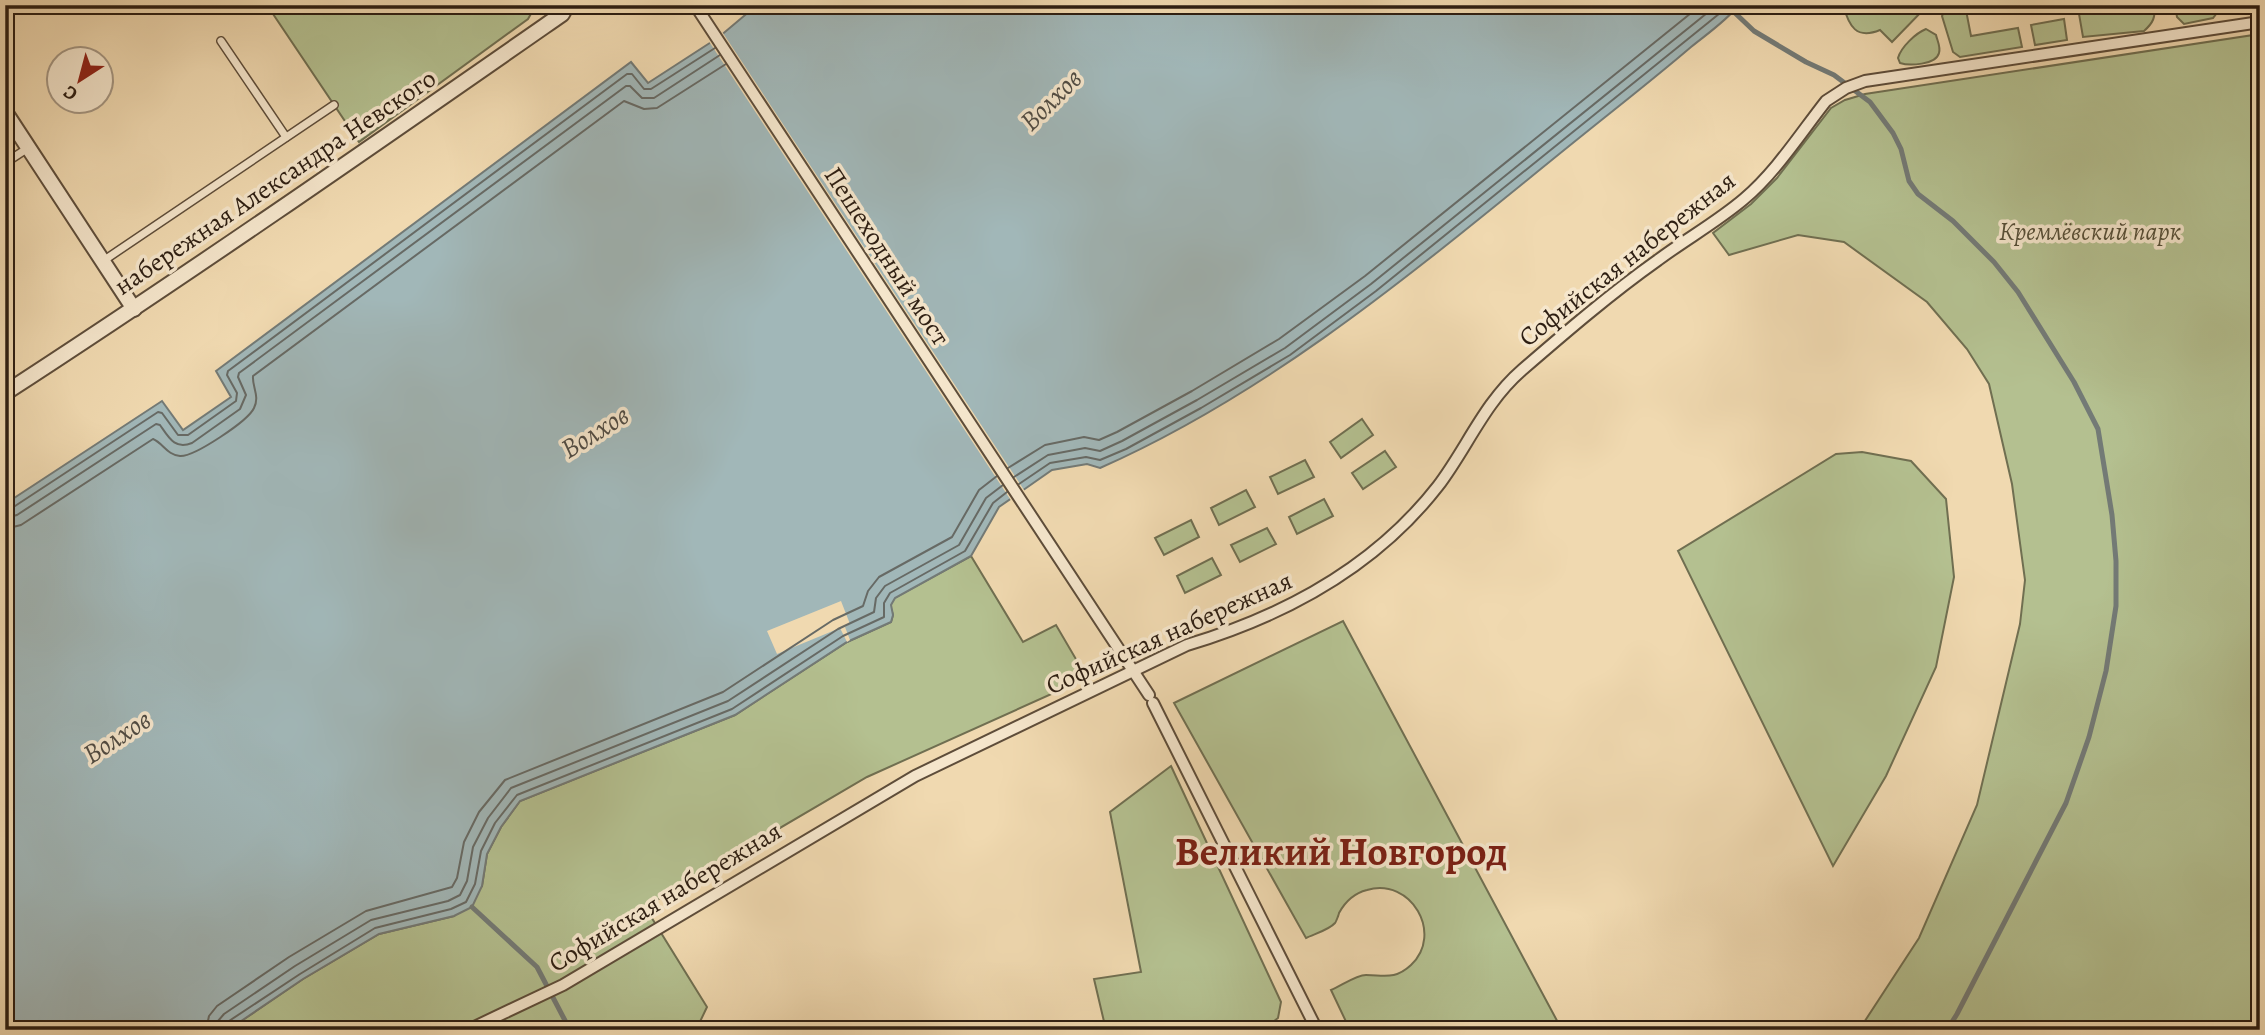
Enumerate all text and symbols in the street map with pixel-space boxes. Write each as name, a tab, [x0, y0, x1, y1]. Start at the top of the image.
north arrow	[46, 46, 116, 116]
water label: Волхов	[1011, 60, 1091, 140]
street label: набережная Александра Невского	[107, 61, 443, 303]
text: С	[58, 79, 83, 107]
street label: Пешеходный мост	[816, 160, 958, 353]
street label: Софийская набережная	[1511, 163, 1743, 355]
park label: Кремлёвский парк	[1999, 214, 2182, 249]
water label: Волхов	[553, 396, 637, 468]
street label: Софийская набережная	[1040, 563, 1298, 703]
water label: Волхов	[76, 701, 159, 773]
street label: Софийская набережная	[542, 814, 788, 980]
district label: Великий Новгород	[1175, 824, 1507, 879]

